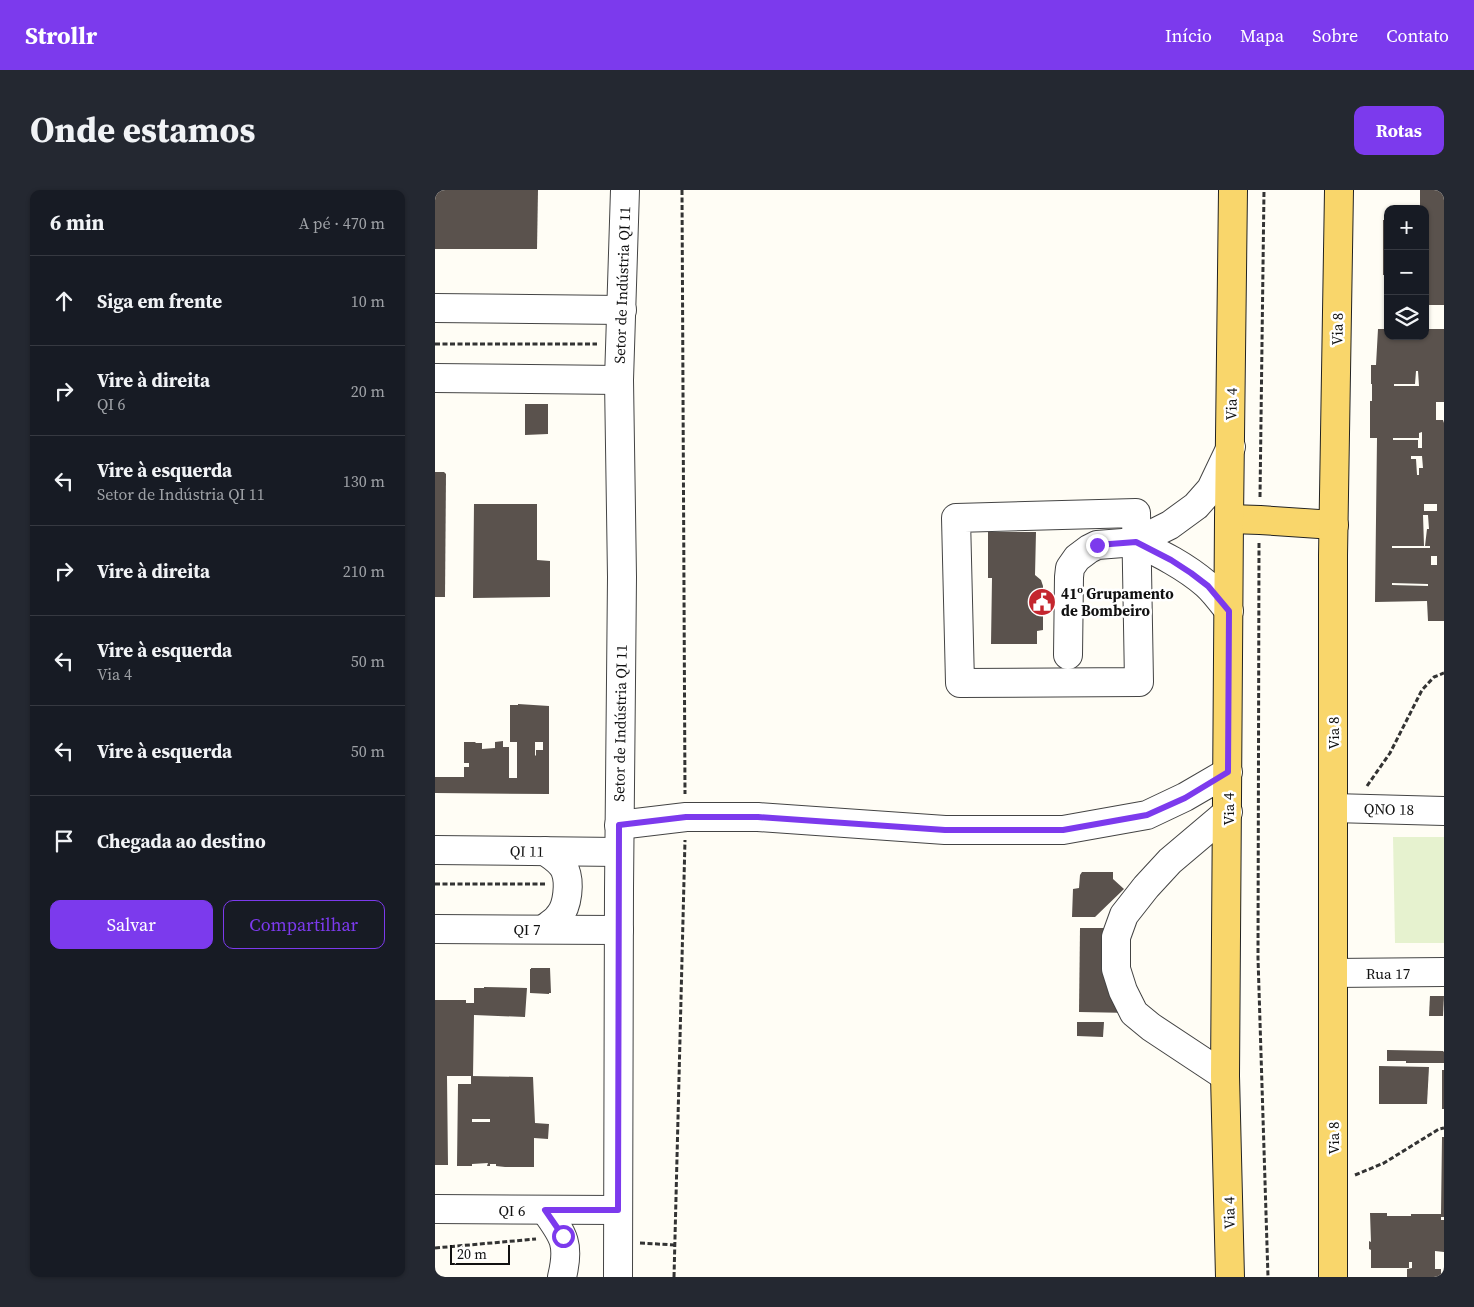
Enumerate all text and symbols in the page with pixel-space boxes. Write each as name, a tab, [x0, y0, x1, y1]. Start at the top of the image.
text: Strollr	[25, 19, 97, 52]
text: Início	[1165, 23, 1212, 48]
text: Mapa	[1240, 23, 1284, 48]
text: Sobre	[1312, 23, 1358, 48]
text: Contato	[1386, 23, 1449, 48]
text: Onde estamos	[30, 106, 255, 154]
button: Rotas	[1354, 106, 1444, 155]
map controls	[1384, 205, 1429, 340]
button: +	[1384, 205, 1429, 250]
street label: Setor de Indústria QI 11	[609, 206, 635, 364]
text: 6 min	[50, 208, 105, 237]
text: A pé · 470 m	[299, 212, 385, 234]
button: −	[1384, 250, 1429, 295]
icon: ahead	[50, 287, 78, 315]
text: Siga em frente	[97, 288, 222, 314]
text: 10 m	[351, 290, 385, 312]
button: layers	[1384, 295, 1429, 340]
street label: Via 8	[1326, 312, 1348, 346]
text: Vire à direita	[97, 367, 210, 393]
icon: right	[50, 377, 78, 405]
text: 20 m	[351, 380, 385, 402]
street label: Via 4	[1220, 387, 1242, 421]
text: QI 6	[97, 393, 126, 415]
text: Vire à esquerda	[97, 457, 232, 483]
icon: left	[50, 467, 78, 495]
text: 130 m	[343, 470, 385, 492]
text: Setor de Indústria QI 11	[97, 483, 265, 505]
route end	[1086, 534, 1109, 557]
icon: right	[50, 557, 78, 585]
text: Vire à direita	[97, 558, 210, 584]
text: 210 m	[343, 560, 385, 582]
place label: 41º Grupamento de Bombeiro	[1061, 583, 1174, 621]
public building icon: 41º Grupamento de Bombeiro	[1027, 587, 1057, 617]
text: Vire à esquerda	[97, 637, 232, 663]
street label: Setor de Indústria QI 11	[608, 644, 632, 802]
icon: left	[50, 647, 78, 675]
text: 50 m	[351, 650, 385, 672]
text: Via 4	[97, 663, 132, 685]
street label: Via 8	[1323, 717, 1344, 749]
icon: left	[50, 737, 78, 765]
text: Vire à esquerda	[97, 738, 232, 764]
text: 50 m	[351, 740, 385, 762]
street label: Via 4	[1218, 792, 1239, 825]
street label: QNO 18	[1364, 798, 1414, 820]
icon: arrive	[50, 827, 78, 855]
text: Chegada ao destino	[97, 828, 266, 854]
street label: QI 11	[510, 840, 544, 862]
button: Salvar	[50, 900, 213, 949]
button: Compartilhar	[223, 900, 385, 949]
street label: QI 7	[514, 919, 540, 940]
street label: Rua 17	[1366, 963, 1410, 984]
street label: Via 8	[1323, 1122, 1344, 1154]
street label: Via 4	[1218, 1196, 1240, 1230]
street label: QI 6	[499, 1200, 525, 1221]
route start	[552, 1225, 575, 1248]
scale bar	[450, 1242, 510, 1265]
text: 20 m	[457, 1244, 487, 1264]

